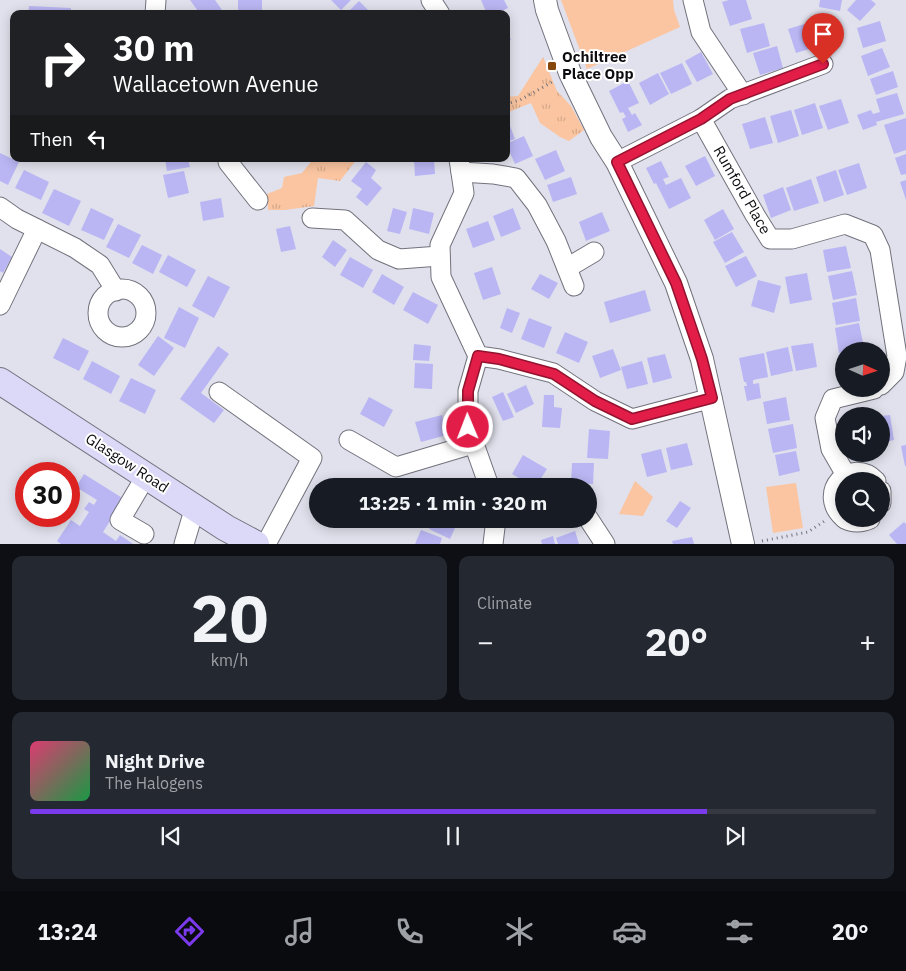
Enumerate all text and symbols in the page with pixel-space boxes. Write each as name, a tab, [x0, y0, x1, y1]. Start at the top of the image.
pin	[802, 13, 844, 64]
icon: arrive	[809, 20, 837, 48]
text: 30 m	[113, 25, 195, 71]
icon: right	[30, 30, 95, 95]
place label: Ochiltree Place Opp	[562, 47, 634, 83]
marker: Ochiltree Place Opp	[546, 60, 558, 72]
text: Wallacetown Avenue	[113, 69, 319, 98]
icon: left	[83, 125, 111, 153]
text: Then	[30, 127, 73, 151]
street label: Rumford Place	[709, 142, 775, 237]
north arrow	[835, 342, 890, 398]
map controls	[835, 342, 890, 527]
position arrow	[441, 400, 493, 452]
button: sound	[835, 407, 890, 462]
street label: Glasgow Road	[82, 429, 172, 497]
speed limit sign: 30	[15, 462, 80, 527]
button: search	[835, 472, 890, 527]
text: 13:25 · 1 min · 320 m	[359, 491, 547, 515]
text: 20	[190, 575, 269, 660]
text: Climate	[477, 593, 532, 613]
text: 20°	[645, 617, 708, 666]
text: −	[477, 623, 494, 660]
text: +	[859, 623, 876, 660]
text: km/h	[211, 650, 248, 670]
text: Night Drive	[105, 749, 205, 773]
text: The Halogens	[105, 773, 203, 793]
icon: previous	[157, 822, 185, 850]
icon: pause	[439, 822, 467, 850]
icon: next	[721, 822, 749, 850]
icon: directions	[172, 914, 207, 949]
icon: music	[282, 914, 317, 949]
icon: phone	[392, 914, 427, 949]
icon: climate	[502, 914, 537, 949]
icon: car	[612, 914, 647, 949]
icon: filters	[722, 914, 757, 949]
text: 13:24	[37, 917, 98, 946]
text: 20°	[832, 917, 868, 946]

